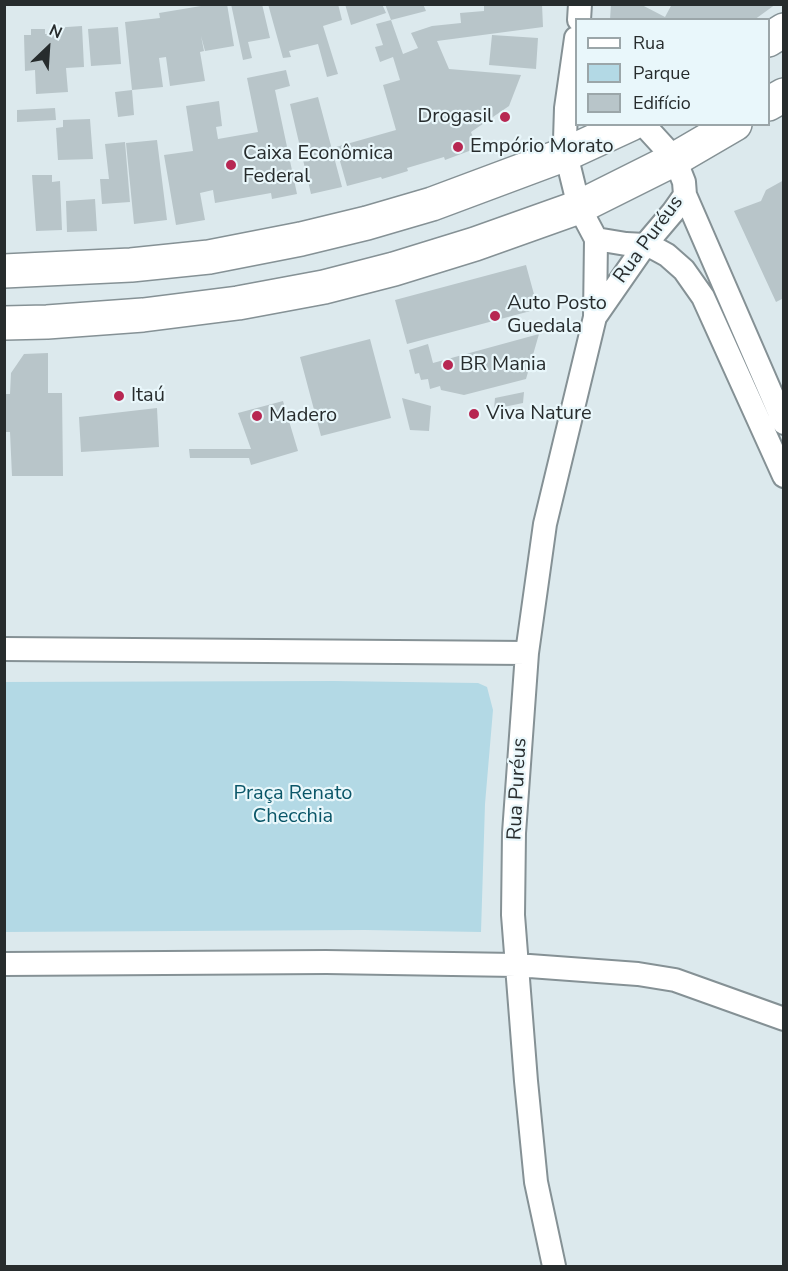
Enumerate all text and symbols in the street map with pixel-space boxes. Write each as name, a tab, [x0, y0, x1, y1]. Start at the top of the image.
north arrow	[18, 18, 78, 78]
legend	[575, 18, 770, 126]
text: N	[46, 19, 66, 44]
text: Rua	[633, 31, 665, 55]
text: Parque	[633, 61, 690, 85]
text: Edifício	[633, 91, 691, 115]
place label: Drogasil	[418, 105, 493, 129]
marker: Drogasil	[498, 110, 512, 124]
place label: Empório Morato	[470, 135, 614, 159]
marker: Empório Morato	[451, 140, 465, 154]
place label: Caixa Econômica Federal	[243, 142, 393, 189]
marker: Caixa Econômica Federal	[224, 158, 238, 172]
street label: Rua Puréus	[609, 191, 689, 289]
place label: Auto Posto Guedala	[507, 292, 607, 339]
marker: Auto Posto Guedala	[488, 309, 502, 323]
place label: BR Mania	[460, 353, 546, 377]
marker: BR Mania	[441, 358, 455, 372]
place label: Itaú	[131, 384, 165, 408]
marker: Itaú	[112, 389, 126, 403]
place label: Viva Nature	[486, 402, 592, 426]
place label: Madero	[269, 404, 337, 428]
marker: Viva Nature	[467, 407, 481, 421]
marker: Madero	[250, 409, 264, 423]
street label: Rua Puréus	[503, 737, 533, 841]
park label: Praça Renato Checchia	[234, 782, 352, 829]

